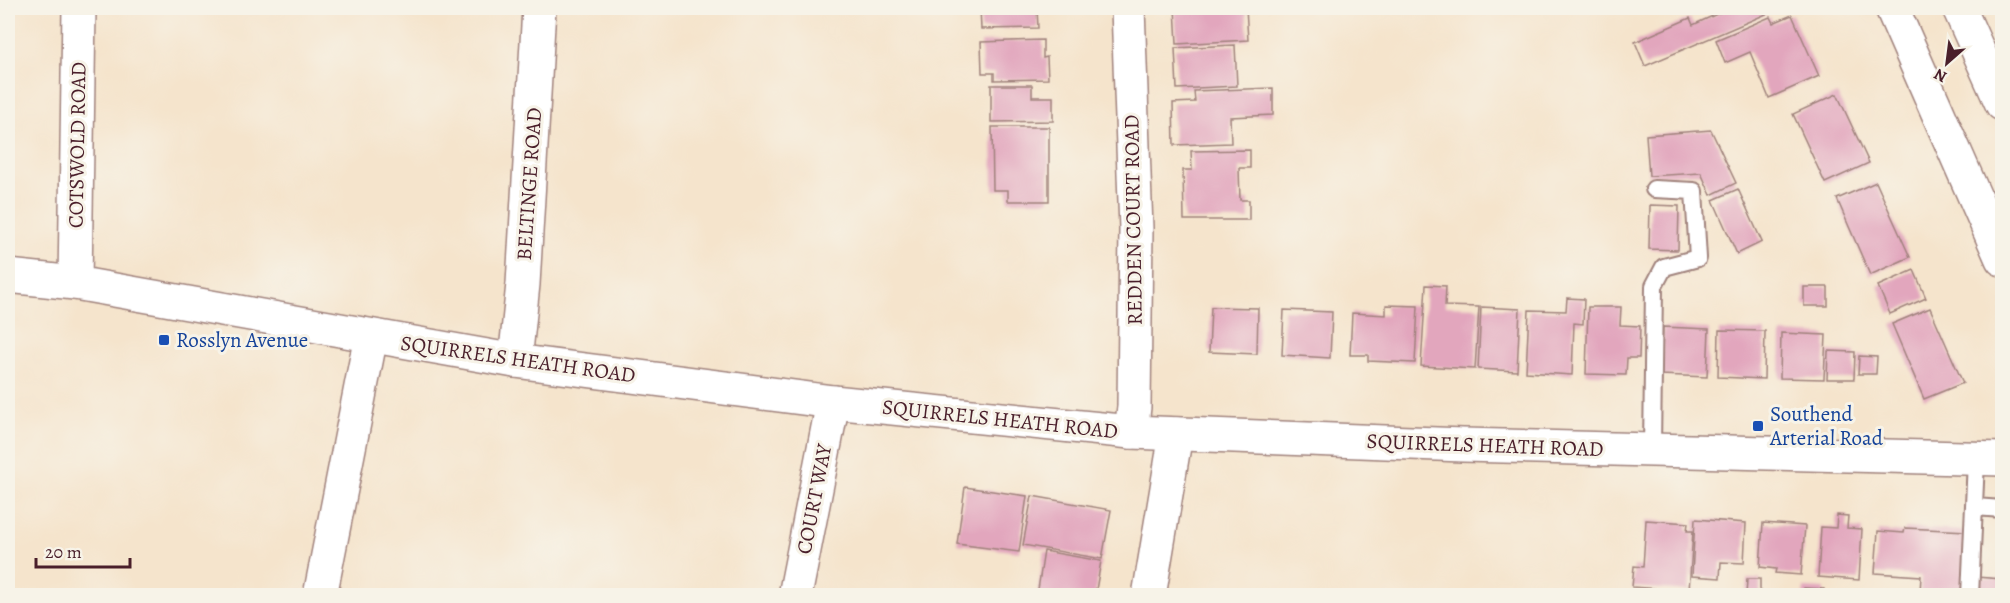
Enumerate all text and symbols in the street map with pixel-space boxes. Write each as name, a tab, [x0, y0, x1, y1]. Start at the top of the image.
north arrow	[1917, 33, 1977, 93]
street label: COTSWOLD ROAD	[62, 62, 92, 228]
text: N	[1930, 63, 1951, 88]
street label: BELTINGE ROAD	[510, 106, 548, 262]
street label: REDDEN COURT ROAD	[1117, 114, 1149, 326]
place label: Rosslyn Avenue	[176, 326, 308, 354]
street label: SQUIRRELS HEATH ROAD	[399, 329, 637, 389]
marker: Rosslyn Avenue	[157, 333, 171, 347]
street label: SQUIRRELS HEATH ROAD	[881, 393, 1119, 445]
place label: Southend Arterial Road	[1769, 400, 1884, 452]
marker: Southend Arterial Road	[1751, 419, 1765, 433]
street label: SQUIRRELS HEATH ROAD	[1366, 427, 1604, 463]
street label: COURT WAY	[790, 441, 839, 556]
scale bar	[36, 531, 130, 569]
text: 20 m	[45, 540, 82, 564]

